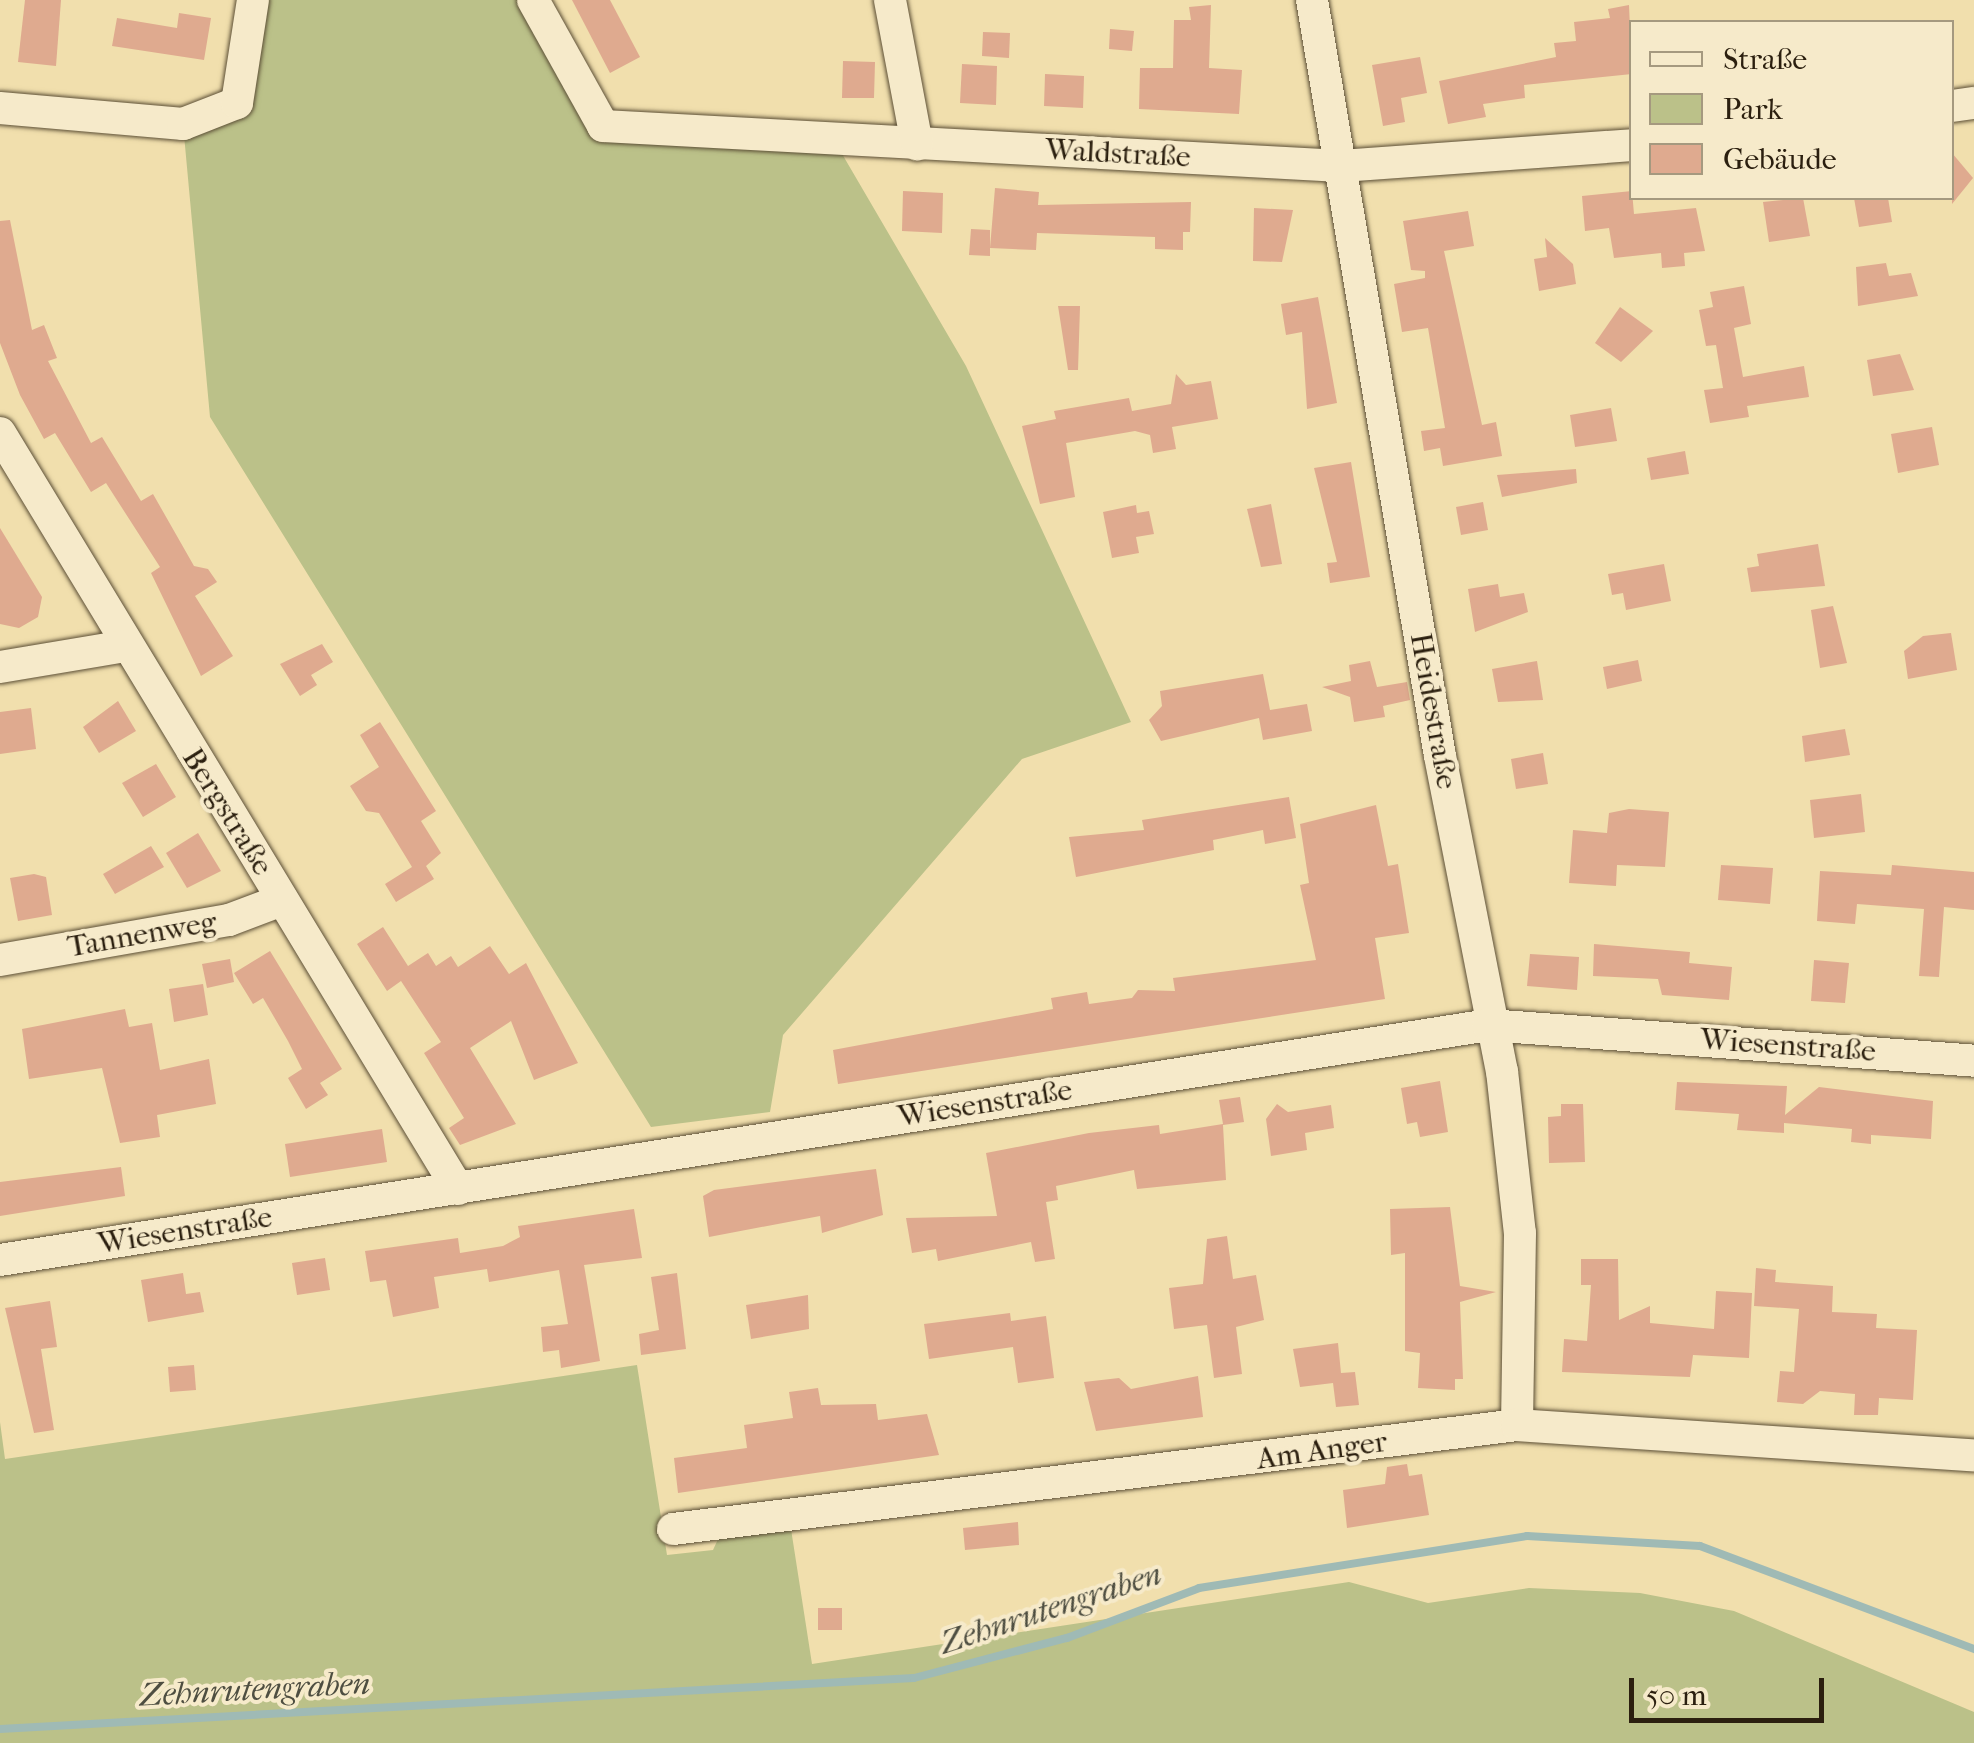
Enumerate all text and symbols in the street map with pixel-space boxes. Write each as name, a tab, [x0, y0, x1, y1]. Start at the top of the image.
legend	[1629, 20, 1954, 200]
text: Straße	[1723, 42, 1807, 77]
text: Park	[1723, 92, 1783, 127]
street label: Waldstraße	[1044, 132, 1192, 176]
text: Gebäude	[1723, 142, 1837, 177]
street label: Heidestraße	[1402, 630, 1464, 792]
street label: Bergstraße	[174, 742, 280, 882]
street label: Tannenweg	[65, 904, 219, 966]
street label: Wiesenstraße	[1699, 1022, 1877, 1070]
street label: Wiesenstraße	[895, 1072, 1075, 1136]
street label: Wiesenstraße	[95, 1199, 275, 1263]
street label: Am Anger	[1254, 1424, 1390, 1478]
water label: Zehnrutengraben	[935, 1555, 1167, 1663]
scale bar	[1634, 1658, 1829, 1720]
water label: Zehnrutengraben	[139, 1665, 371, 1715]
text: 50 m	[1646, 1678, 1707, 1713]

